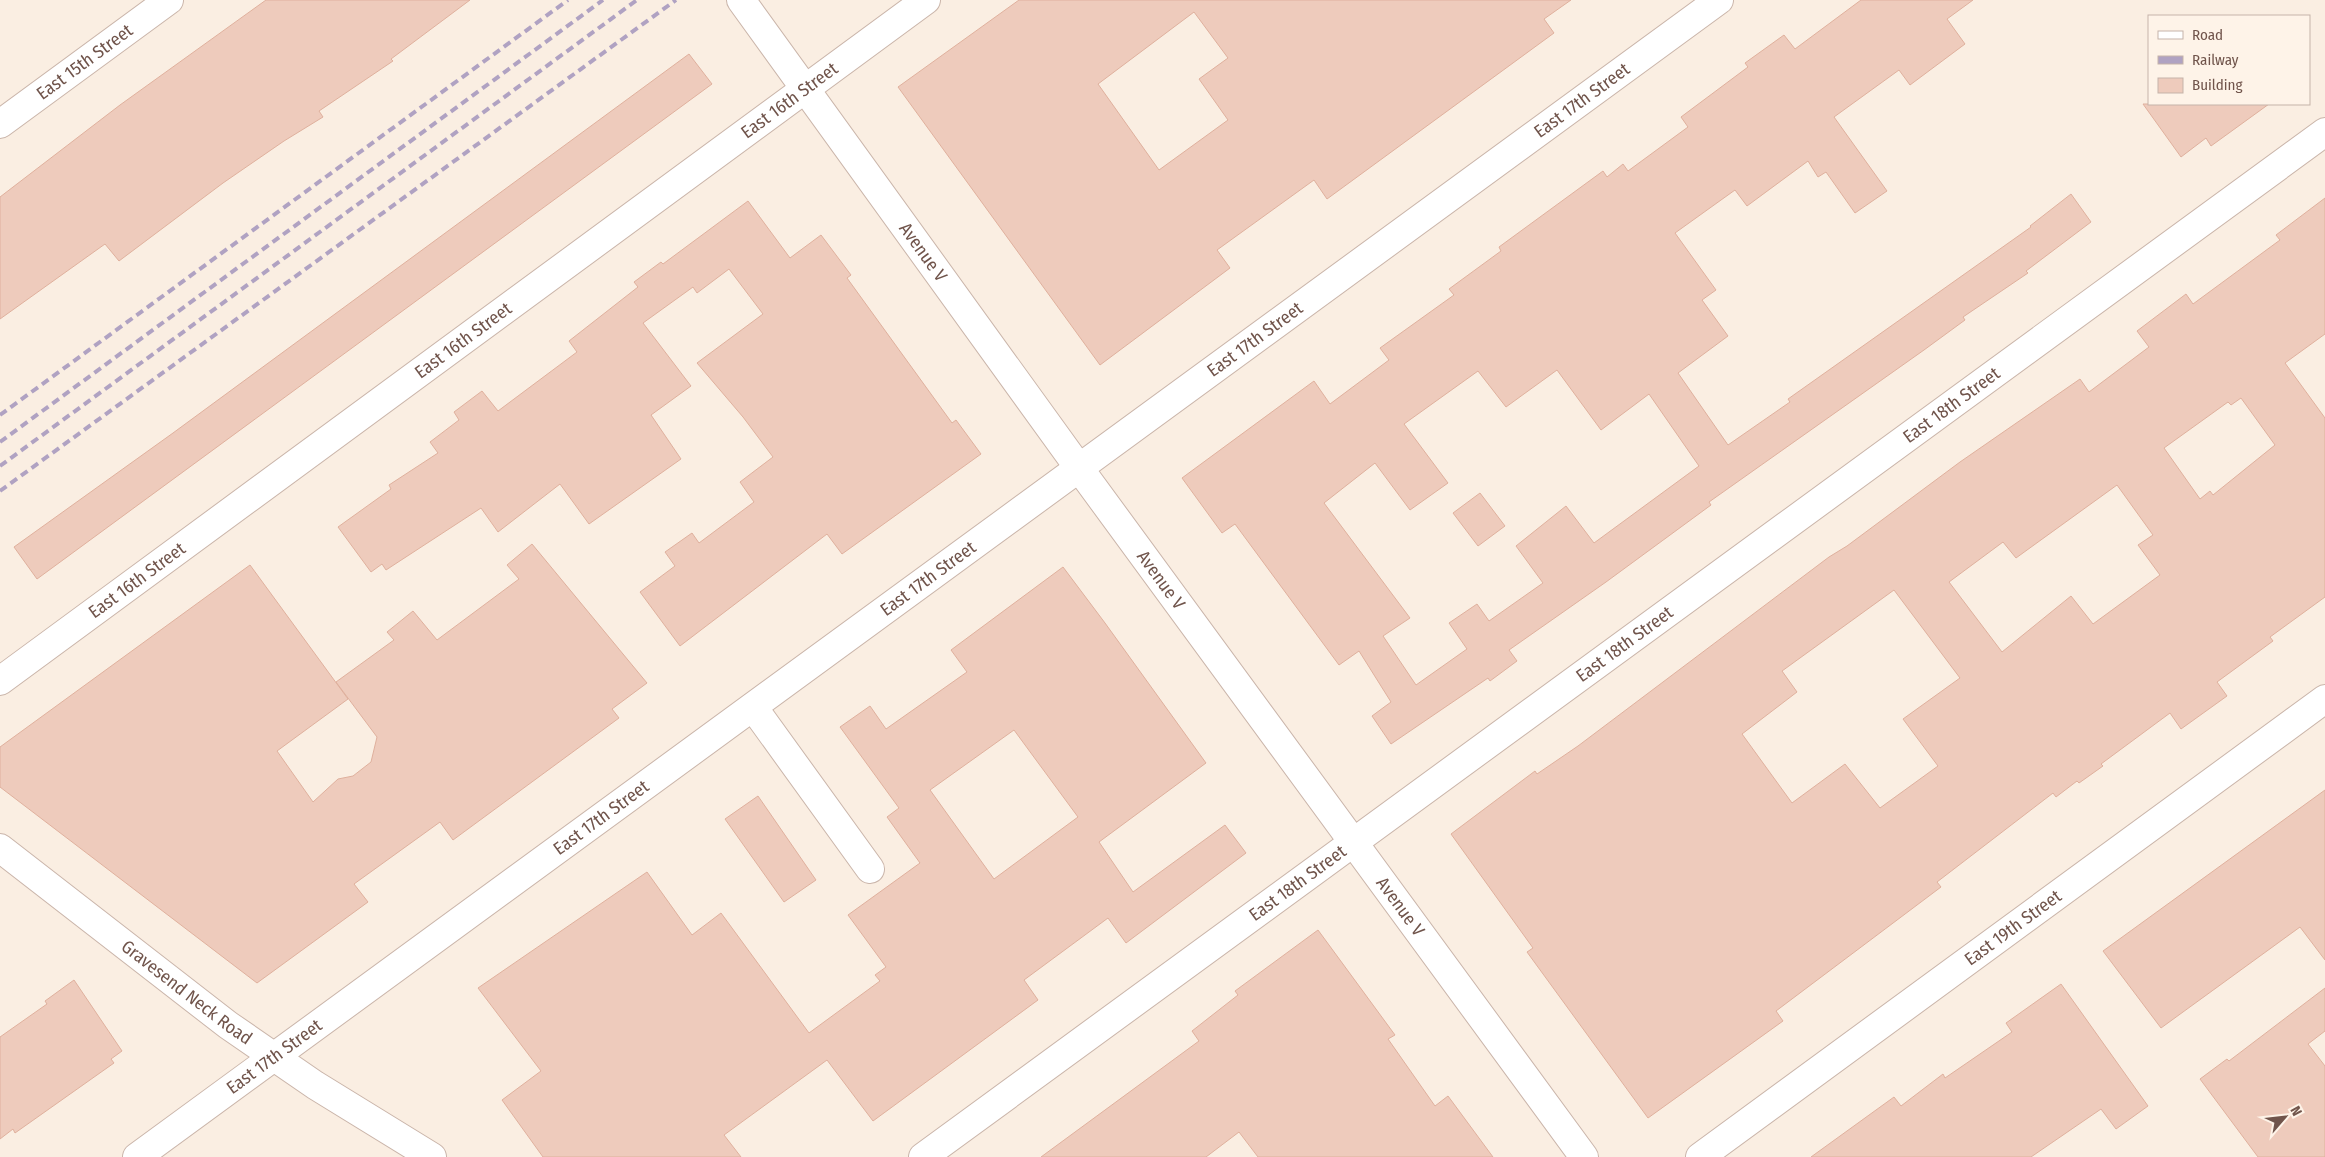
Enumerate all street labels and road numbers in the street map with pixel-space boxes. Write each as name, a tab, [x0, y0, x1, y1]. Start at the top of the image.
street label: East 15th Street	[32, 19, 137, 104]
street label: East 16th Street	[737, 58, 842, 143]
street label: East 17th Street	[1530, 58, 1634, 143]
street label: Avenue V	[894, 218, 952, 287]
street label: East 16th Street	[411, 297, 516, 383]
street label: East 17th Street	[1203, 297, 1307, 382]
street label: East 18th Street	[1899, 362, 2004, 448]
street label: East 17th Street	[876, 536, 980, 621]
street label: East 16th Street	[84, 537, 190, 623]
street label: Avenue V	[1132, 546, 1190, 614]
street label: East 18th Street	[1572, 601, 1677, 687]
street label: East 17th Street	[549, 775, 653, 860]
street label: East 18th Street	[1245, 840, 1350, 926]
street label: Avenue V	[1372, 873, 1430, 941]
street label: East 19th Street	[1960, 885, 2066, 970]
street label: Gravesend Neck Road	[117, 935, 256, 1049]
street label: East 17th Street	[222, 1014, 326, 1099]

